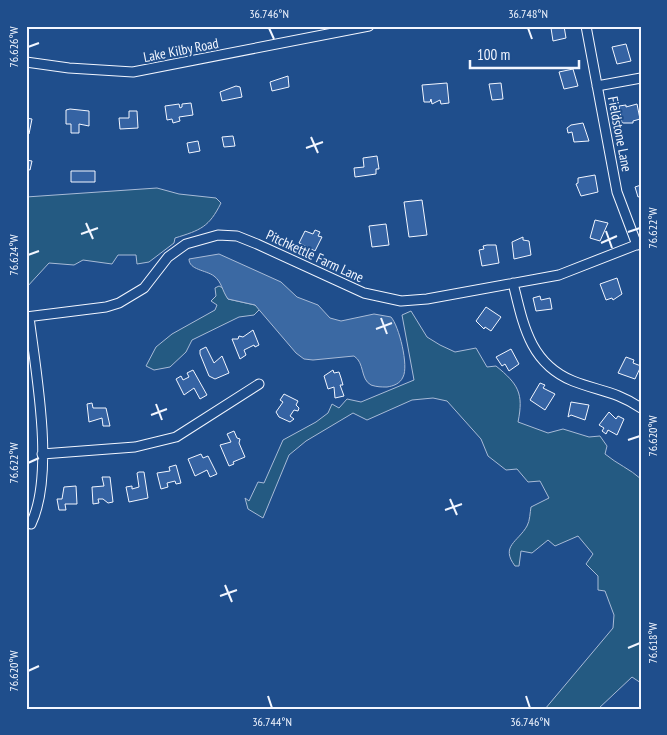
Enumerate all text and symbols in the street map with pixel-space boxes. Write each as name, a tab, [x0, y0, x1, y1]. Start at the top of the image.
text: 36.746°N	[249, 6, 289, 21]
text: 36.748°N	[508, 6, 548, 21]
text: 76.626°W	[6, 26, 21, 68]
street label: Lake Kilby Road	[142, 34, 220, 66]
scale bar	[470, 38, 578, 70]
text: 100 m	[477, 45, 510, 64]
street label: Fieldstone Lane	[604, 95, 636, 173]
text: 76.622°W	[645, 207, 660, 249]
street label: Pitchkettle Farm Lane	[263, 226, 367, 287]
text: 76.624°W	[6, 234, 21, 276]
text: 76.620°W	[645, 415, 660, 457]
text: 76.622°W	[6, 442, 21, 484]
text: 76.618°W	[645, 622, 660, 664]
text: 76.620°W	[6, 650, 21, 692]
text: 36.744°N	[252, 714, 292, 729]
text: 36.746°N	[510, 714, 550, 729]

